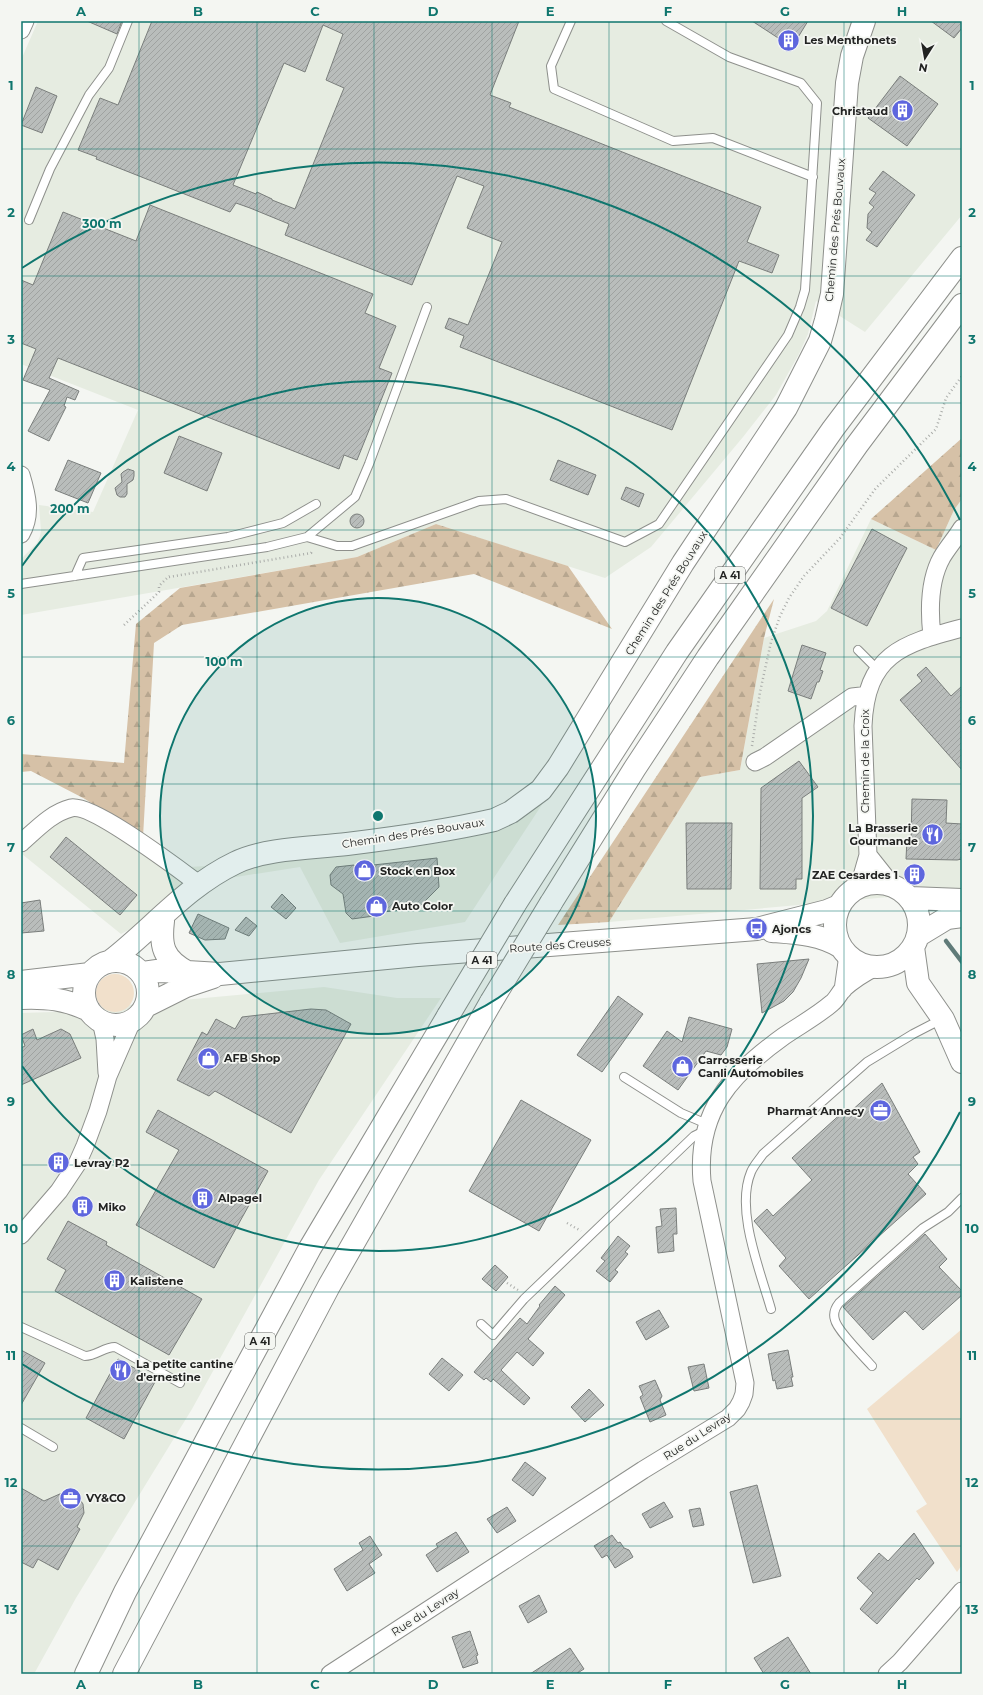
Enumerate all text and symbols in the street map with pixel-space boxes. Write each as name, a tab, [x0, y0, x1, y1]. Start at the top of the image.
text: A	[75, 3, 87, 19]
text: B	[193, 3, 203, 19]
text: C	[310, 3, 320, 19]
text: D	[428, 3, 439, 19]
text: E	[546, 3, 555, 19]
text: F	[664, 3, 672, 19]
text: G	[780, 3, 790, 19]
text: H	[897, 3, 907, 19]
building icon: Les Menthonets	[776, 27, 802, 53]
place label: Les Menthonets	[804, 33, 897, 47]
north arrow	[905, 38, 945, 78]
text: N	[917, 60, 929, 76]
text: 1	[8, 77, 14, 93]
text: 1	[969, 77, 975, 93]
building icon: Christaud	[890, 98, 916, 124]
place label: Christaud	[832, 104, 888, 118]
street label: Chemin des Prés Bouvaux	[822, 157, 848, 302]
text: 2	[7, 204, 15, 220]
text: 2	[968, 204, 976, 220]
text: 300 m	[81, 216, 122, 231]
text: 3	[6, 331, 15, 347]
text: 3	[967, 331, 976, 347]
text: 4	[7, 458, 16, 474]
text: 4	[968, 458, 977, 474]
text: 200 m	[50, 501, 90, 516]
street label: Chemin des Prés Bouvaux	[622, 528, 710, 658]
road number: A 41	[715, 567, 745, 583]
text: 5	[7, 585, 15, 601]
text: 5	[968, 585, 976, 601]
text: 100 m	[206, 654, 242, 669]
street label: Chemin de la Croix	[858, 709, 872, 813]
text: 6	[7, 712, 16, 728]
text: 6	[968, 712, 977, 728]
centre of rings	[371, 809, 385, 823]
street label: Chemin des Prés Bouvaux	[341, 815, 485, 851]
place label: La Brasserie Gourmande	[848, 821, 918, 848]
restaurant icon: La Brasserie Gourmande	[920, 821, 946, 847]
text: 7	[7, 839, 15, 855]
text: 7	[968, 839, 976, 855]
shop icon: Stock en Box	[351, 858, 377, 884]
building icon: ZAE Cesardes 1	[901, 862, 927, 888]
place label: Stock en Box	[380, 864, 456, 878]
place label: ZAE Cesardes 1	[812, 868, 898, 882]
shop icon: Auto Color	[364, 893, 390, 919]
place label: Auto Color	[391, 899, 453, 913]
bus stop icon: Ajoncs	[744, 916, 770, 942]
place label: Ajoncs	[771, 922, 811, 936]
street label: Route des Creuses	[509, 934, 612, 956]
road number: A 41	[467, 952, 497, 968]
text: 8	[7, 966, 16, 982]
text: 8	[968, 966, 977, 982]
shop icon: AFB Shop	[196, 1045, 222, 1071]
place label: AFB Shop	[223, 1051, 281, 1065]
shop icon: Carrosserie Canli Automobiles	[670, 1053, 696, 1079]
place label: Carrosserie Canli Automobiles	[698, 1053, 804, 1080]
text: 9	[7, 1093, 15, 1109]
text: 9	[968, 1093, 976, 1109]
office icon: Pharmat Annecy	[867, 1098, 893, 1124]
place label: Pharmat Annecy	[767, 1104, 864, 1118]
building icon: Levray P2	[45, 1150, 71, 1176]
place label: Levray P2	[74, 1156, 130, 1170]
building icon: Alpagel	[189, 1185, 215, 1211]
place label: Alpagel	[217, 1191, 262, 1205]
building icon: Miko	[69, 1194, 95, 1220]
place label: Miko	[98, 1200, 126, 1214]
text: 10	[4, 1220, 18, 1236]
text: 10	[965, 1220, 979, 1236]
building icon: Kalistene	[102, 1268, 128, 1294]
place label: Kalistene	[130, 1274, 183, 1288]
road number: A 41	[245, 1333, 275, 1349]
text: 11	[6, 1347, 16, 1363]
text: 11	[967, 1347, 977, 1363]
restaurant icon: La petite cantine d'ernestine	[108, 1357, 134, 1383]
place label: La petite cantine d'ernestine	[136, 1357, 233, 1384]
street label: Rue du Levray	[661, 1409, 733, 1463]
text: 12	[5, 1474, 18, 1490]
text: 12	[966, 1474, 979, 1490]
office icon: VY&CO	[58, 1485, 84, 1511]
place label: VY&CO	[85, 1491, 126, 1505]
street label: Rue du Levray	[389, 1585, 461, 1639]
text: 13	[5, 1601, 18, 1617]
text: 13	[966, 1601, 979, 1617]
text: A	[75, 1676, 87, 1692]
text: B	[193, 1676, 203, 1692]
text: C	[310, 1676, 320, 1692]
text: D	[428, 1676, 439, 1692]
text: E	[546, 1676, 555, 1692]
text: F	[664, 1676, 672, 1692]
text: G	[780, 1676, 790, 1692]
text: H	[897, 1676, 907, 1692]

